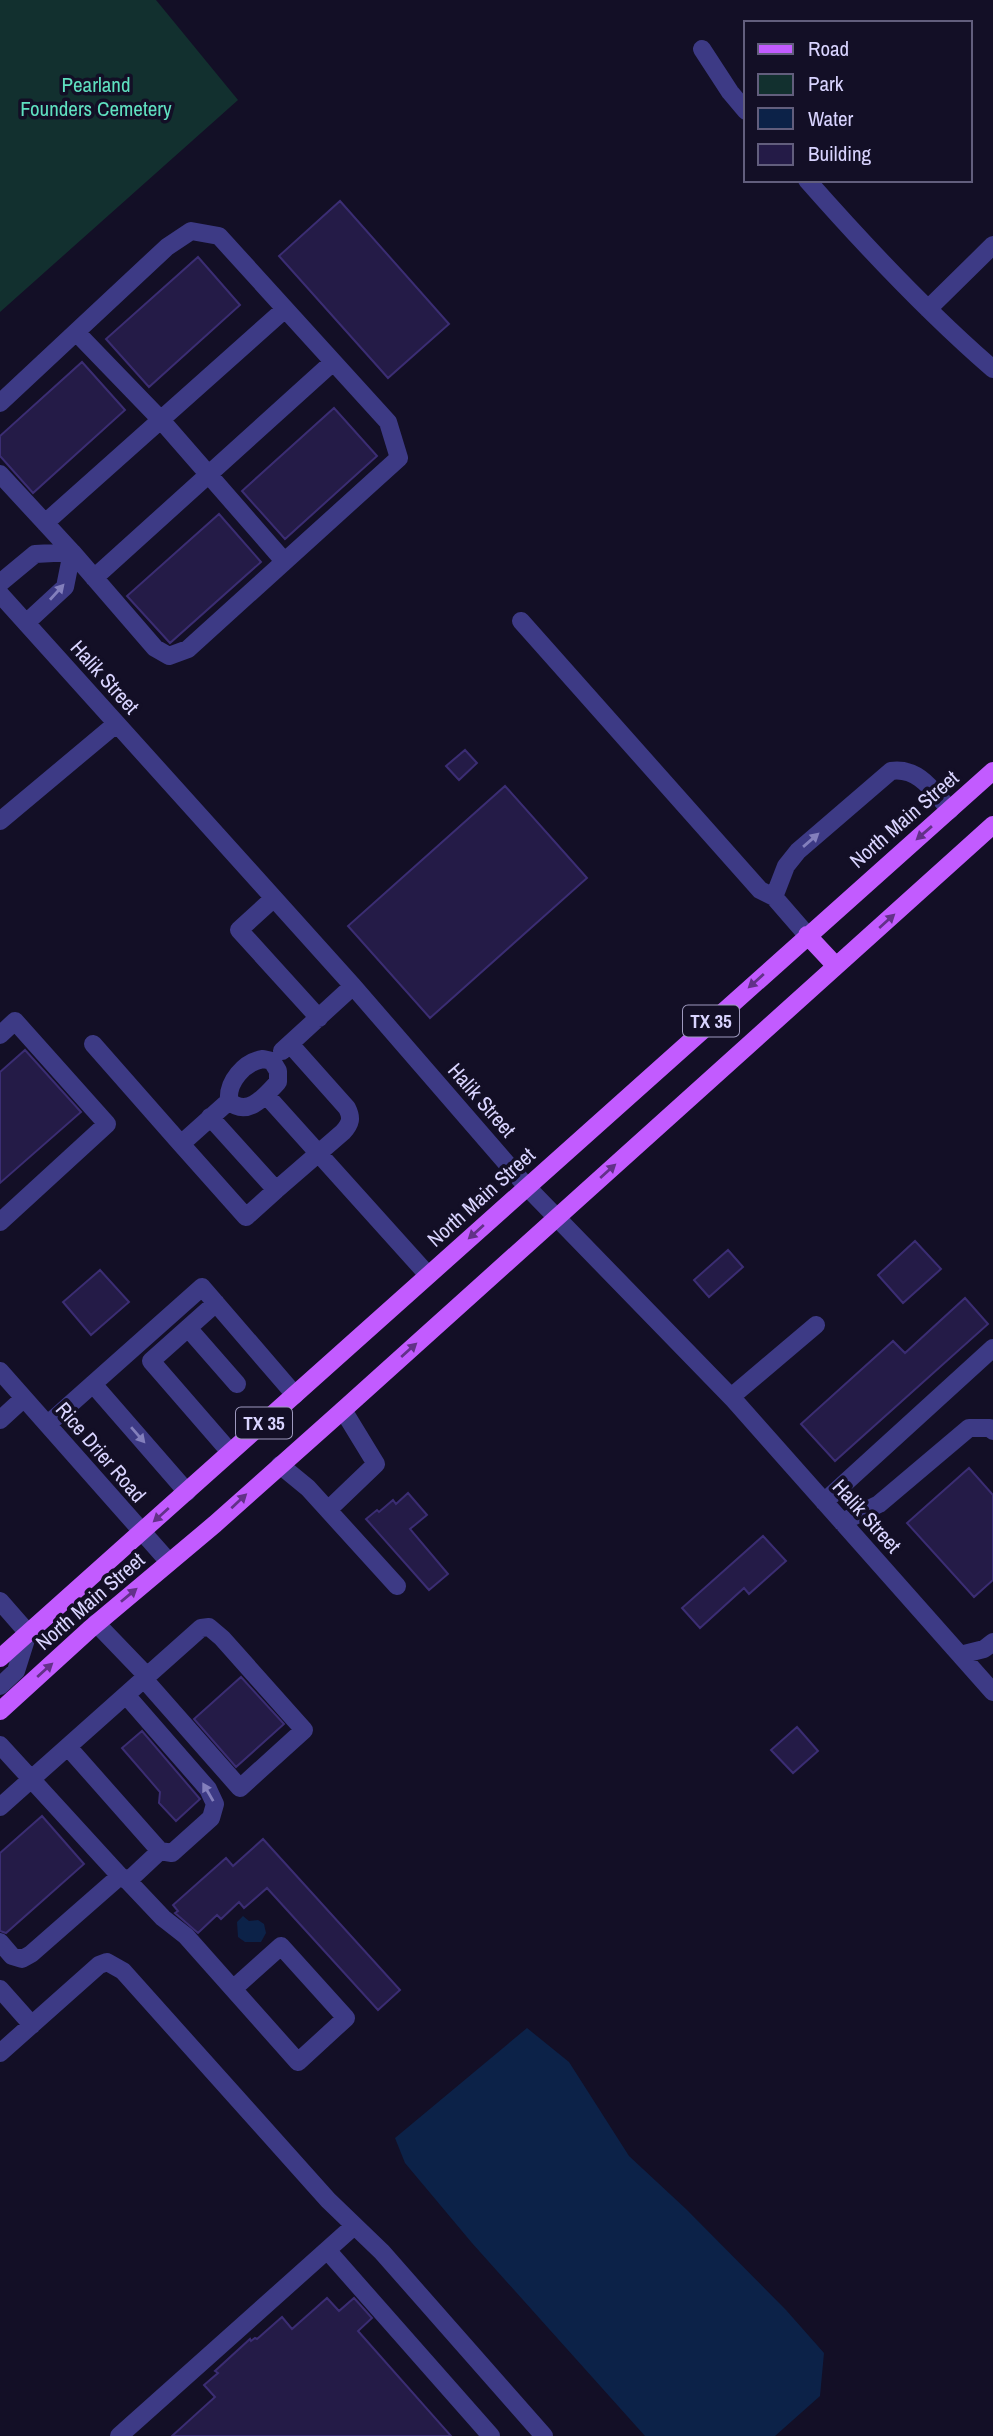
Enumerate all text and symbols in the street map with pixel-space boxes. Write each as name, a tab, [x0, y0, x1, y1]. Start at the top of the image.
legend	[744, 21, 972, 182]
text: Road	[808, 34, 849, 63]
text: Park	[808, 69, 844, 98]
park label: Pearland Founders Cemetery	[20, 70, 172, 123]
text: Water	[808, 104, 854, 133]
text: Building	[808, 139, 872, 168]
one-way arrow	[49, 584, 65, 601]
street label: Halik Street	[64, 634, 146, 720]
street label: North Main Street	[843, 763, 965, 875]
one-way arrow	[915, 825, 932, 840]
one-way arrow	[802, 833, 819, 848]
one-way arrow	[878, 913, 895, 929]
one-way arrow	[747, 973, 765, 989]
road number: TX 35	[683, 1006, 739, 1036]
street label: Halik Street	[442, 1057, 523, 1144]
street label: North Main Street	[421, 1141, 541, 1253]
one-way arrow	[599, 1164, 616, 1179]
one-way arrow	[468, 1224, 485, 1239]
one-way arrow	[400, 1342, 418, 1358]
street label: Rice Drier Road	[49, 1396, 153, 1508]
road number: TX 35	[236, 1408, 292, 1438]
one-way arrow	[130, 1427, 145, 1444]
street label: Halik Street	[826, 1473, 908, 1559]
one-way arrow	[230, 1494, 247, 1510]
one-way arrow	[152, 1507, 170, 1523]
street label: North Main Street	[29, 1545, 151, 1657]
one-way arrow	[120, 1587, 138, 1603]
one-way arrow	[36, 1662, 54, 1678]
one-way arrow	[202, 1782, 214, 1801]

